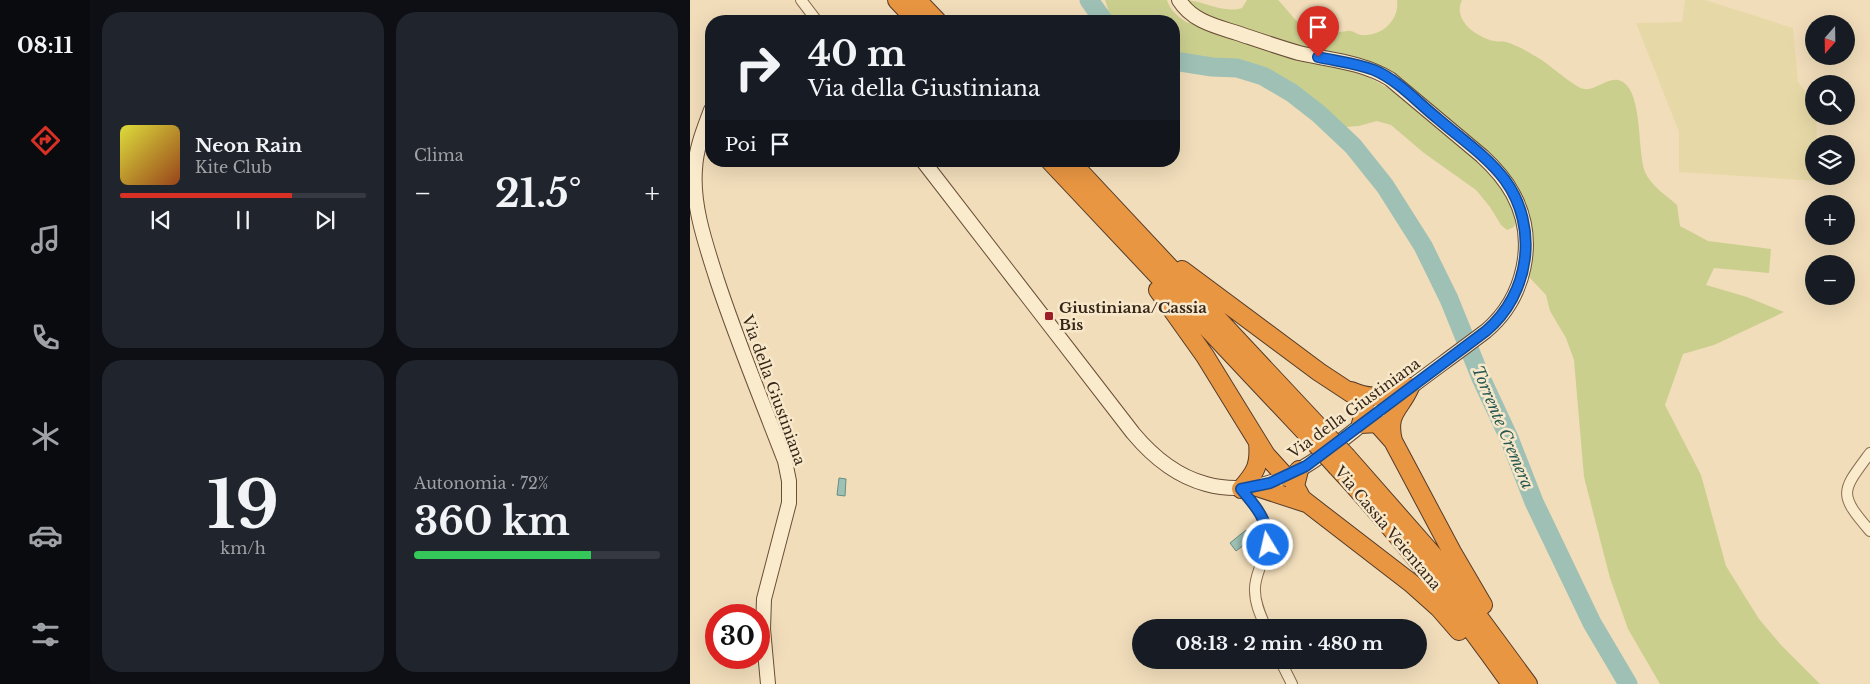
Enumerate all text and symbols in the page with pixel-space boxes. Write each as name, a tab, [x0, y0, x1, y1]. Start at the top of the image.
pin	[1297, 6, 1339, 57]
icon: arrive	[1304, 13, 1332, 41]
north arrow	[1805, 15, 1855, 65]
map controls	[1805, 15, 1855, 305]
text: 08:11	[17, 32, 73, 59]
text: 40 m	[808, 32, 906, 75]
icon: right	[725, 35, 790, 100]
text: Via della Giustiniana	[808, 75, 1040, 102]
button: search	[1805, 75, 1855, 125]
icon: directions	[28, 123, 63, 158]
icon: arrive	[766, 130, 794, 158]
text: Poi	[725, 133, 756, 156]
text: Neon Rain	[195, 134, 302, 157]
button: layers	[1805, 135, 1855, 185]
text: Clima	[414, 145, 464, 165]
text: Kite Club	[195, 157, 272, 177]
text: 21.5°	[495, 170, 581, 217]
text: −	[414, 176, 432, 211]
text: +	[645, 176, 660, 211]
button: +	[1805, 195, 1855, 245]
icon: previous	[147, 206, 175, 234]
icon: pause	[229, 206, 257, 234]
icon: next	[311, 206, 339, 234]
icon: music	[28, 222, 63, 257]
button: −	[1805, 255, 1855, 305]
place label: Giustiniana/Cassia Bis	[1059, 298, 1207, 334]
marker: Giustiniana/Cassia Bis	[1043, 310, 1055, 322]
street label: Via della Giustiniana	[738, 311, 810, 468]
icon: phone	[28, 320, 63, 355]
street label: Via della Giustiniana	[1284, 353, 1424, 463]
water label: Torrente Cremera	[1468, 362, 1538, 492]
icon: climate	[28, 419, 63, 454]
street label: Via Cassia Veientana	[1330, 461, 1446, 594]
text: 19	[207, 465, 279, 546]
text: Autonomia · 72%	[414, 473, 549, 493]
text: 360 km	[414, 498, 570, 545]
icon: car	[28, 518, 63, 553]
position arrow	[1241, 518, 1293, 570]
text: km/h	[220, 538, 266, 558]
speed limit sign: 30	[705, 604, 770, 669]
icon: filters	[28, 617, 63, 652]
text: 08:13 · 2 min · 480 m	[1176, 632, 1383, 655]

